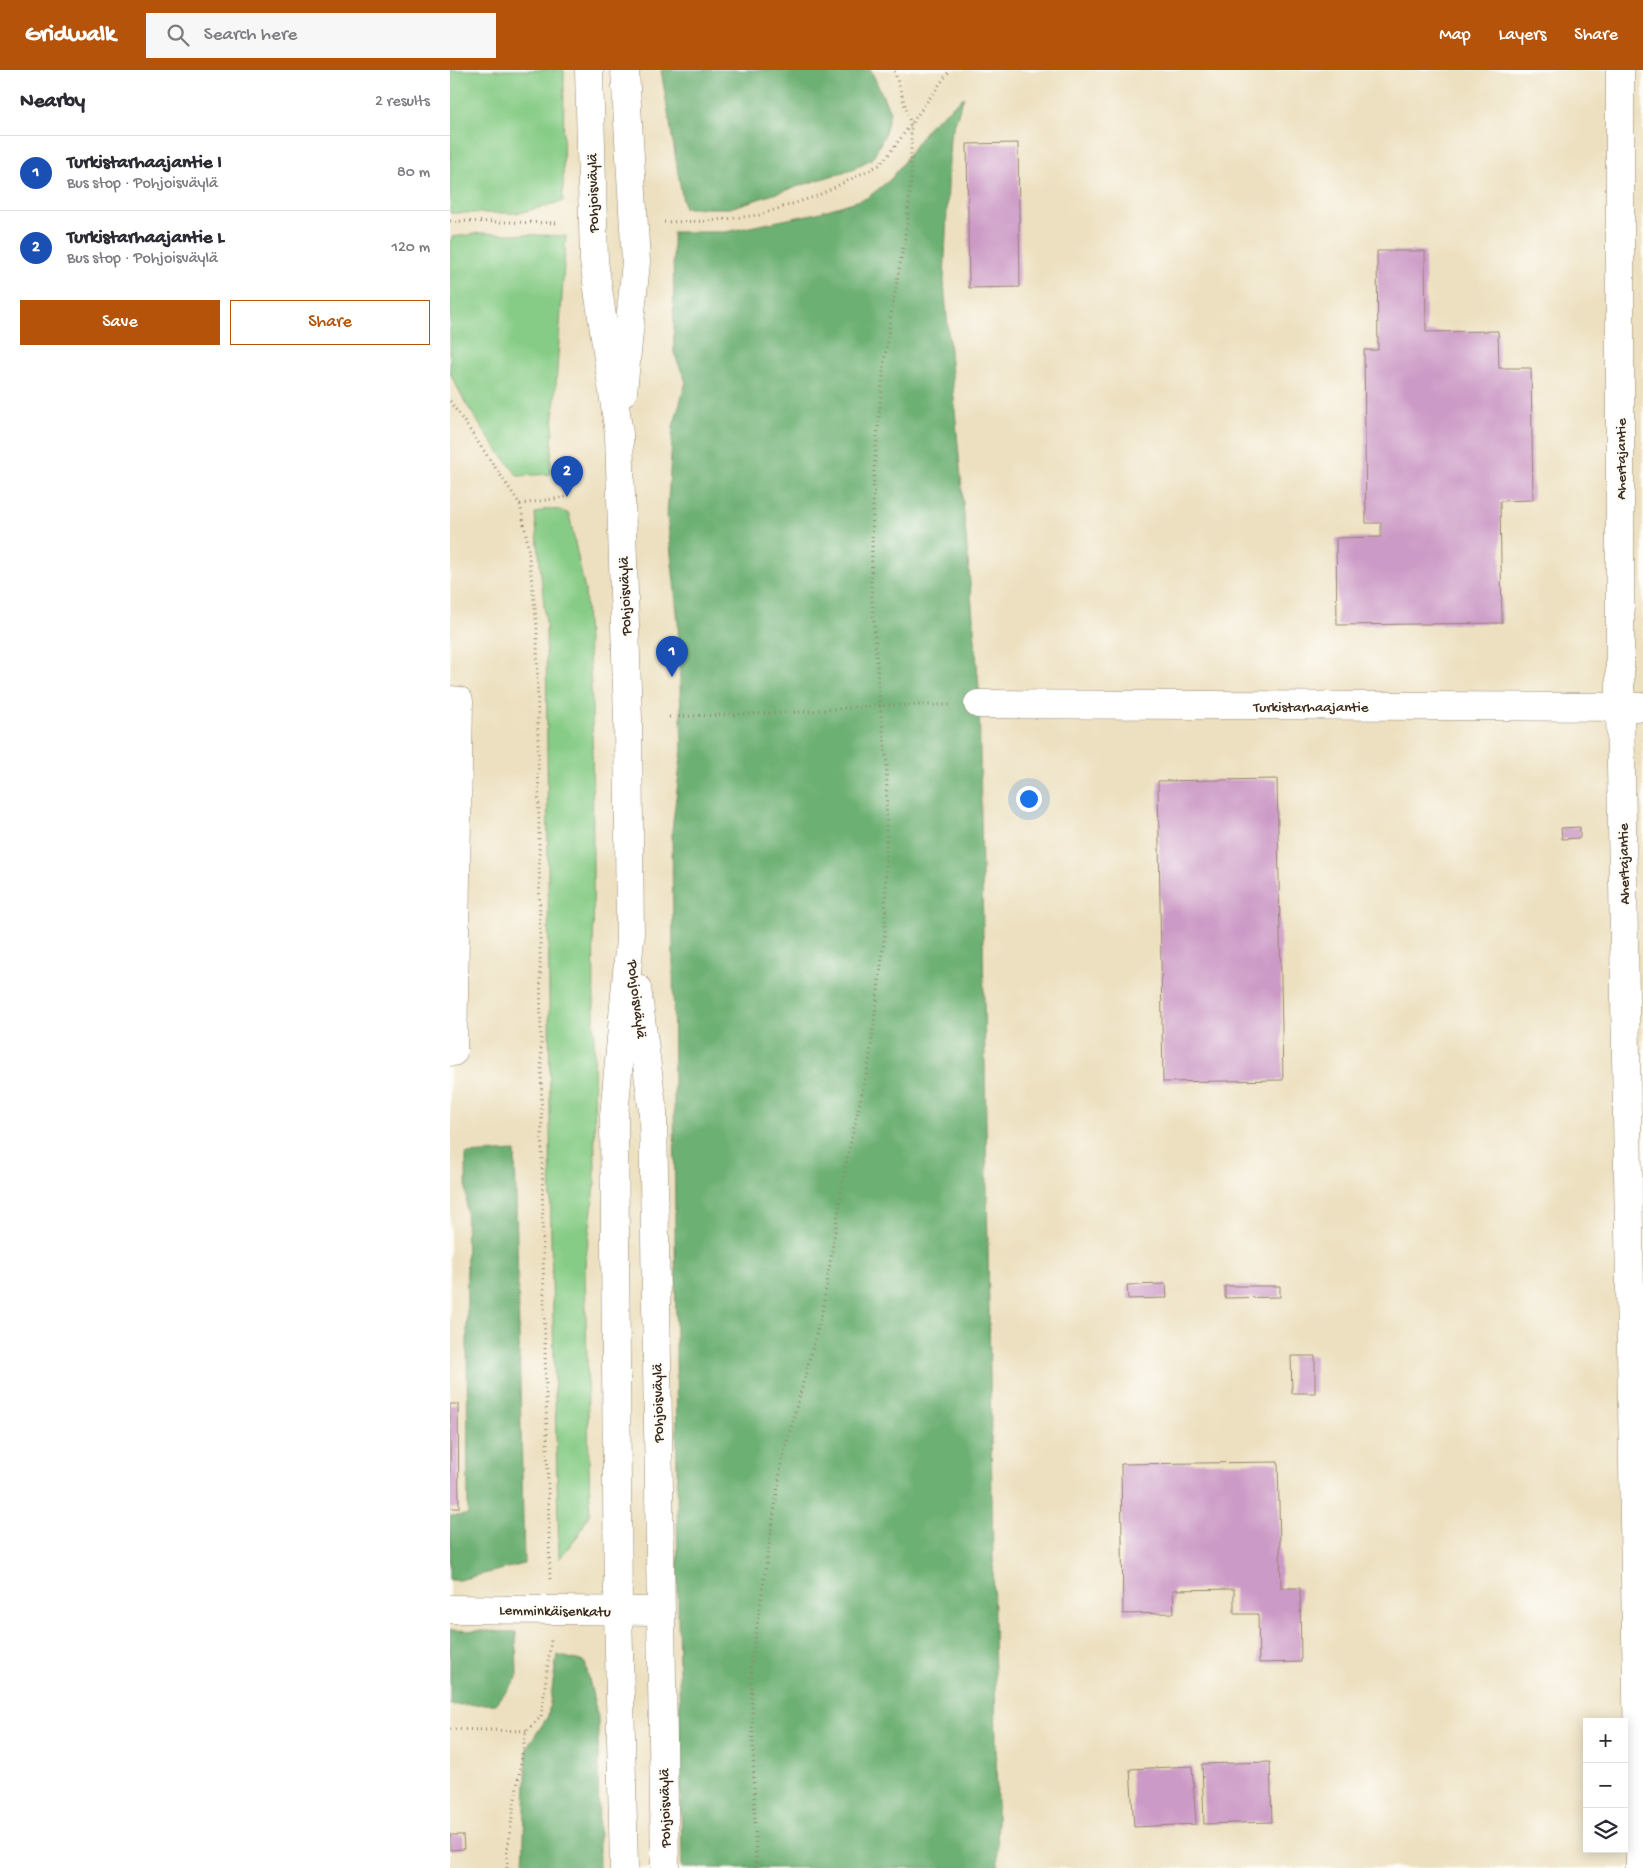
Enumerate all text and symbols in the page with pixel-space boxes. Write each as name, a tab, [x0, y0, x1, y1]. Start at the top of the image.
search box	[146, 13, 496, 58]
text: Gridwalk	[25, 21, 116, 50]
icon: search	[164, 21, 192, 49]
text: Search here	[204, 24, 297, 47]
text: Map	[1439, 25, 1471, 46]
text: Layers	[1499, 25, 1546, 46]
text: Share	[1574, 25, 1618, 46]
text: Nearby	[20, 90, 85, 115]
text: 2 results	[375, 93, 430, 112]
text: Turkistarhaajantie I	[67, 152, 222, 175]
street label: Pohjoisväylä	[584, 153, 604, 234]
text: 1	[33, 164, 39, 183]
text: 80 m	[397, 164, 430, 183]
text: Bus stop · Pohjoisväylä	[67, 175, 218, 194]
text: Turkistarhaajantie L	[67, 227, 224, 250]
text: 2	[32, 239, 40, 258]
text: 120 m	[391, 239, 430, 258]
text: Bus stop · Pohjoisväylä	[67, 250, 218, 269]
button: Save	[20, 300, 220, 345]
button: Share	[230, 300, 430, 345]
street label: Ahertajantie	[1613, 418, 1631, 500]
pin: 2	[551, 456, 583, 497]
street label: Pohjoisväylä	[616, 555, 636, 637]
pin: 1	[656, 636, 688, 677]
street label: Turkistarhaajantie	[1253, 699, 1369, 717]
your location	[1016, 786, 1042, 812]
street label: Ahertajantie	[1615, 823, 1635, 905]
street label: Pohjoisväylä	[622, 958, 650, 1040]
street label: Pohjoisväylä	[649, 1363, 669, 1444]
street label: Lemminkäisenkatu	[499, 1602, 611, 1622]
map controls	[1583, 1718, 1628, 1853]
button: +	[1583, 1718, 1628, 1763]
button: −	[1583, 1763, 1628, 1808]
street label: Pohjoisväylä	[656, 1768, 676, 1849]
button: layers	[1583, 1808, 1628, 1853]

